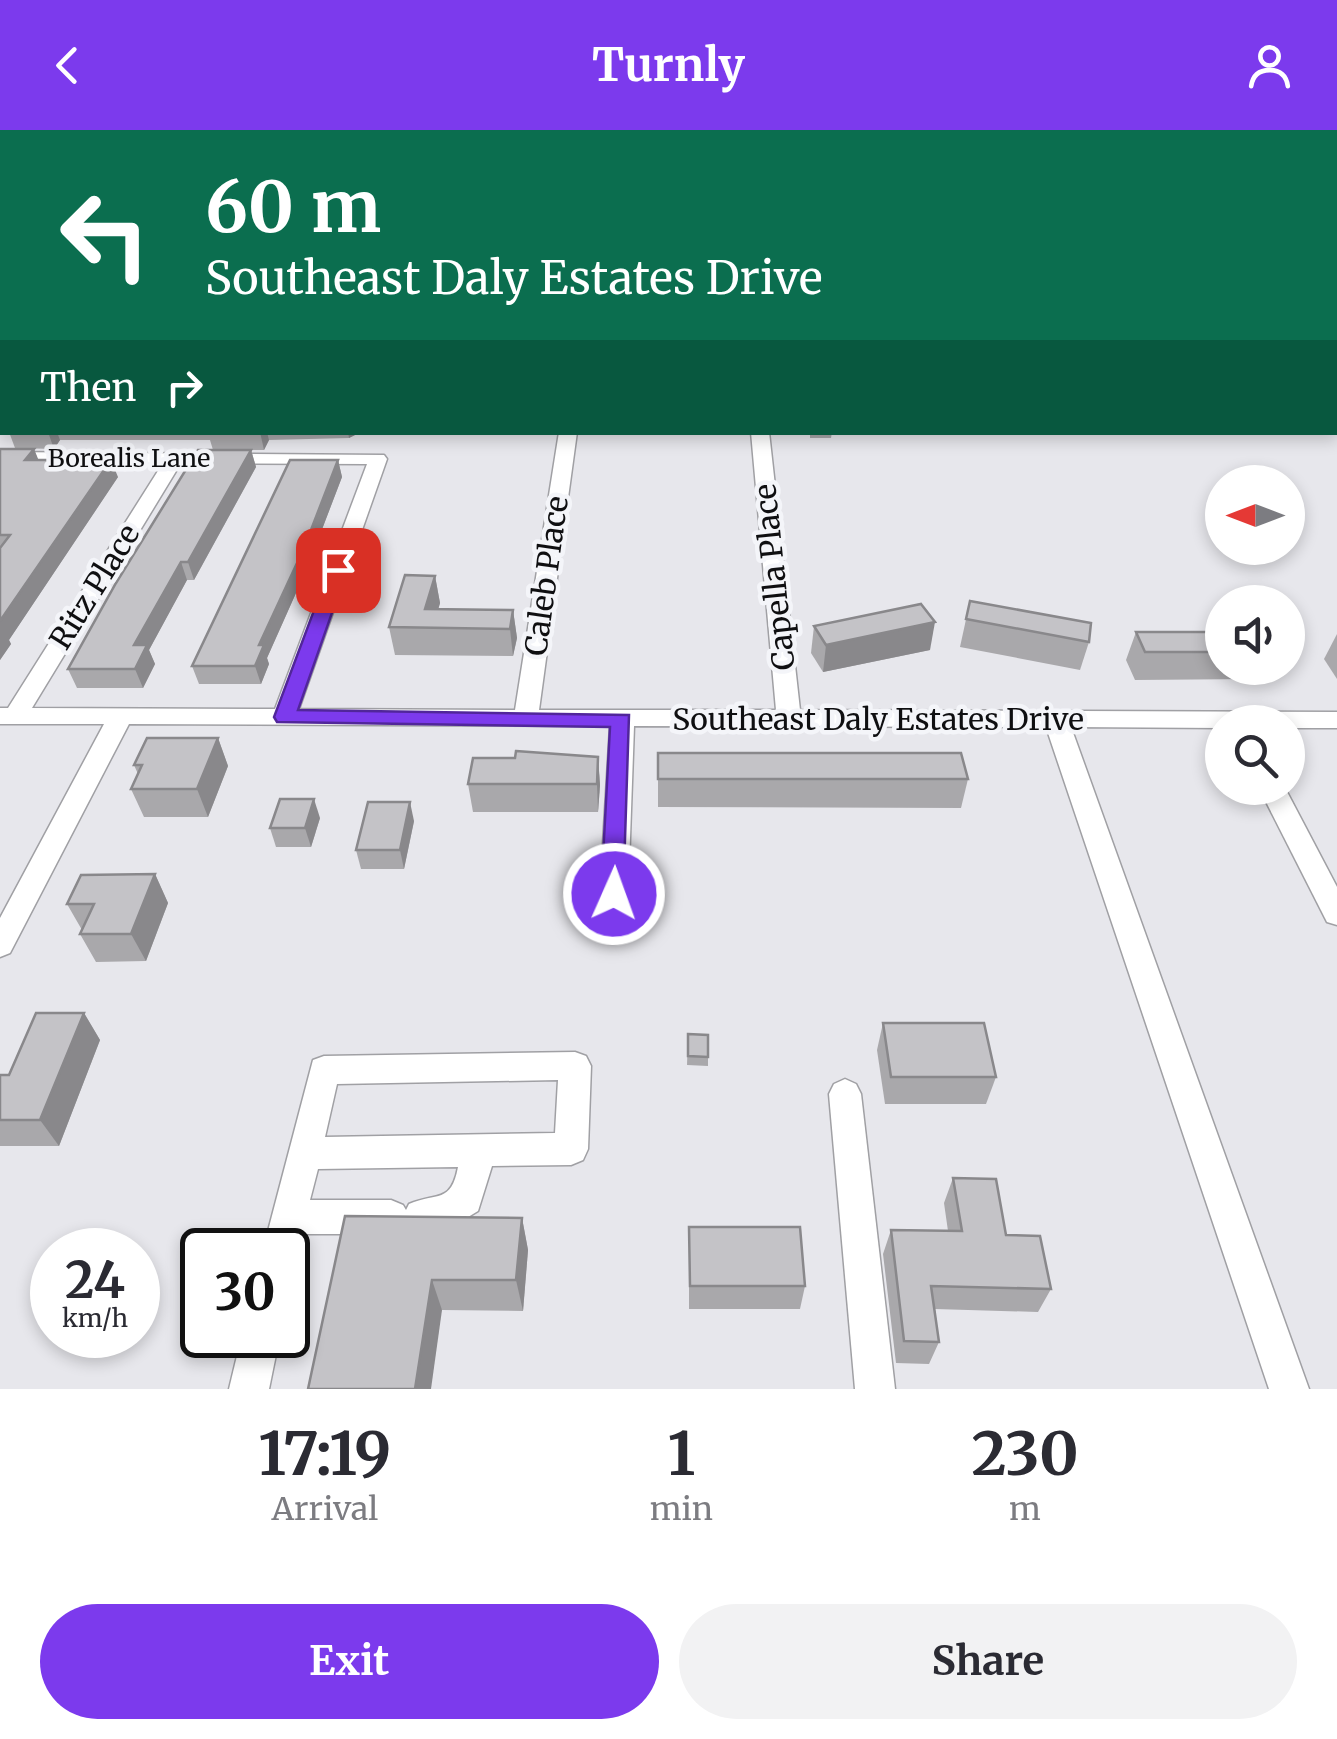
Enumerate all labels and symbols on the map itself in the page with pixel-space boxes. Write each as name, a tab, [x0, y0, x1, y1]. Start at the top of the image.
street label: Borealis Lane	[48, 442, 210, 474]
north arrow	[1205, 465, 1305, 565]
street label: Capella Place	[745, 482, 803, 672]
street label: Caleb Place	[516, 494, 576, 658]
street label: Ritz Place	[41, 517, 147, 656]
pin	[296, 528, 381, 613]
street label: Southeast Daly Estates Drive	[672, 700, 1084, 738]
position arrow	[562, 842, 666, 946]
speed limit sign: 30	[180, 1228, 310, 1358]

